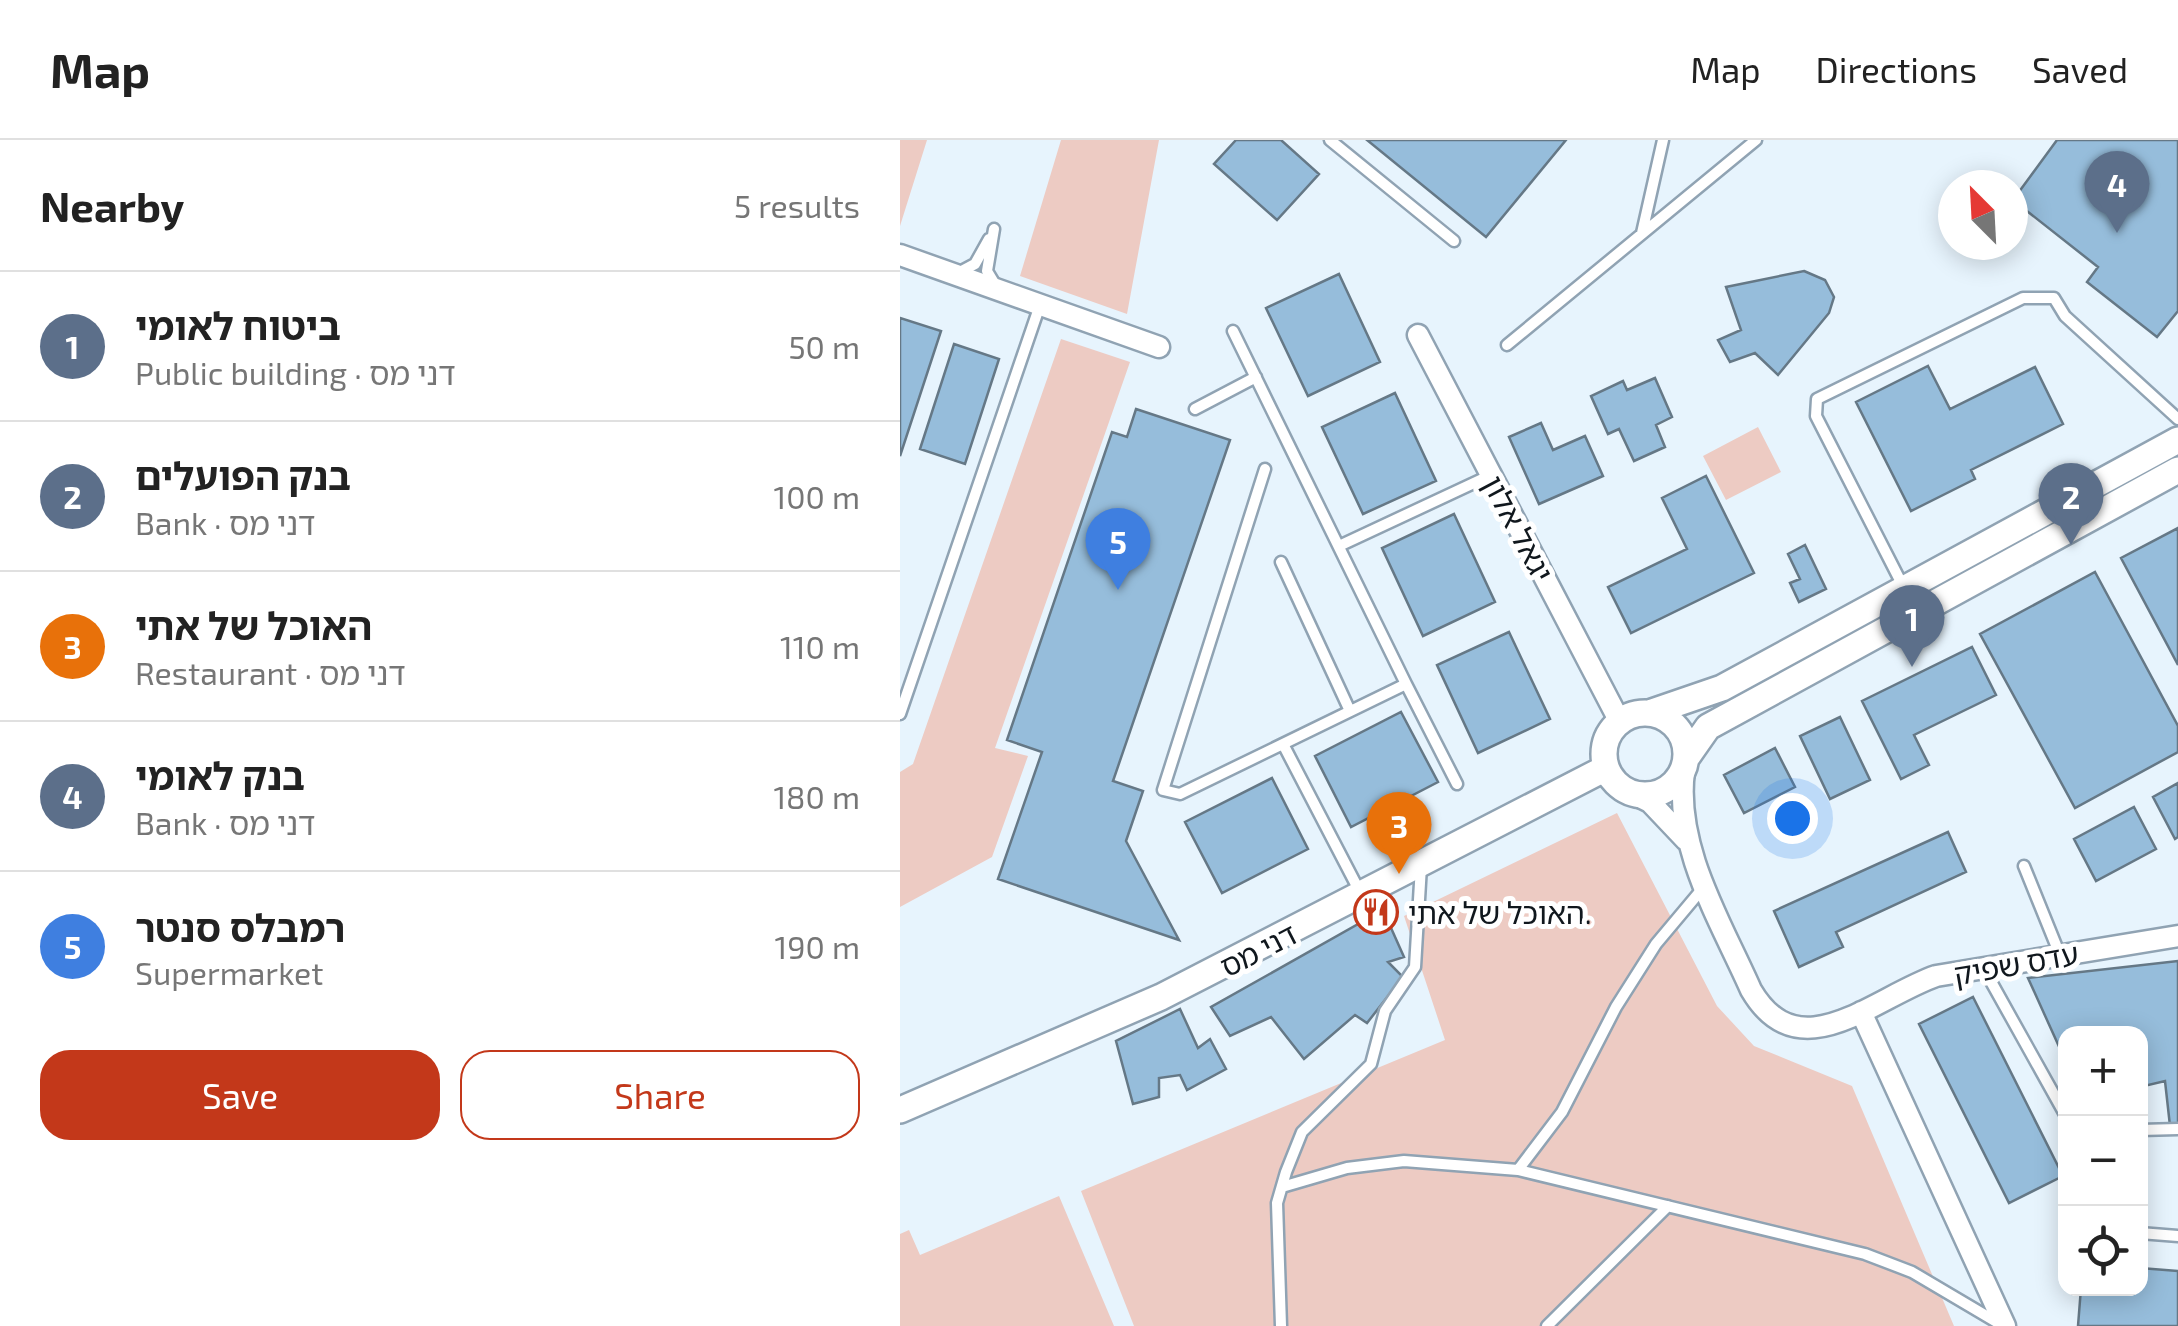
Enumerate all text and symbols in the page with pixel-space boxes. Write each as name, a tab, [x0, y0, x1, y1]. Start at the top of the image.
text: Map	[50, 40, 150, 98]
text: Map	[1690, 48, 1761, 90]
text: Directions	[1816, 48, 1977, 90]
text: Saved	[2032, 48, 2128, 90]
pin: 4	[2084, 151, 2150, 233]
north arrow	[1938, 170, 2028, 260]
text: Nearby	[40, 180, 184, 230]
text: 5 results	[734, 186, 860, 224]
text: ביטוח לאומי	[135, 302, 341, 348]
text: 1	[66, 327, 79, 365]
text: 50 m	[788, 327, 860, 365]
text: Public building · דני מס	[135, 353, 456, 391]
text: בנק הפועלים	[135, 452, 351, 498]
pin: 2	[2038, 462, 2104, 545]
street label: יגאל אלון	[1476, 469, 1562, 587]
text: 2	[63, 477, 82, 515]
text: 100 m	[774, 477, 860, 515]
text: Bank · דני מס	[135, 503, 315, 541]
pin: 5	[1086, 508, 1150, 590]
pin: 1	[1880, 584, 1944, 667]
text: האוכל של אתי	[135, 602, 372, 648]
text: 3	[63, 627, 82, 665]
text: 110 m	[780, 627, 860, 665]
text: Restaurant · דני מס	[135, 653, 406, 691]
text: בנק לאומי	[135, 752, 305, 798]
text: 4	[62, 777, 83, 815]
text: 180 m	[773, 777, 860, 815]
pin: 3	[1366, 792, 1432, 874]
your location	[1767, 793, 1818, 844]
text: Bank · דני מס	[135, 803, 315, 841]
restaurant icon: האוכל של אתי.	[1353, 889, 1399, 935]
place label: האוכל של אתי.	[1408, 894, 1592, 930]
text: רמבלס סנטר	[135, 904, 345, 950]
street label: דני מס	[1214, 915, 1302, 983]
text: 5	[64, 927, 81, 965]
text: 190 m	[774, 927, 860, 965]
street label: עדס שפיק	[1951, 934, 2081, 992]
text: Supermarket	[135, 953, 323, 991]
map controls	[2058, 1026, 2148, 1296]
button: +	[2058, 1026, 2148, 1116]
button: Save	[40, 1050, 440, 1140]
button: Share	[460, 1050, 860, 1140]
button: −	[2058, 1116, 2148, 1206]
button: locate	[2058, 1206, 2148, 1296]

